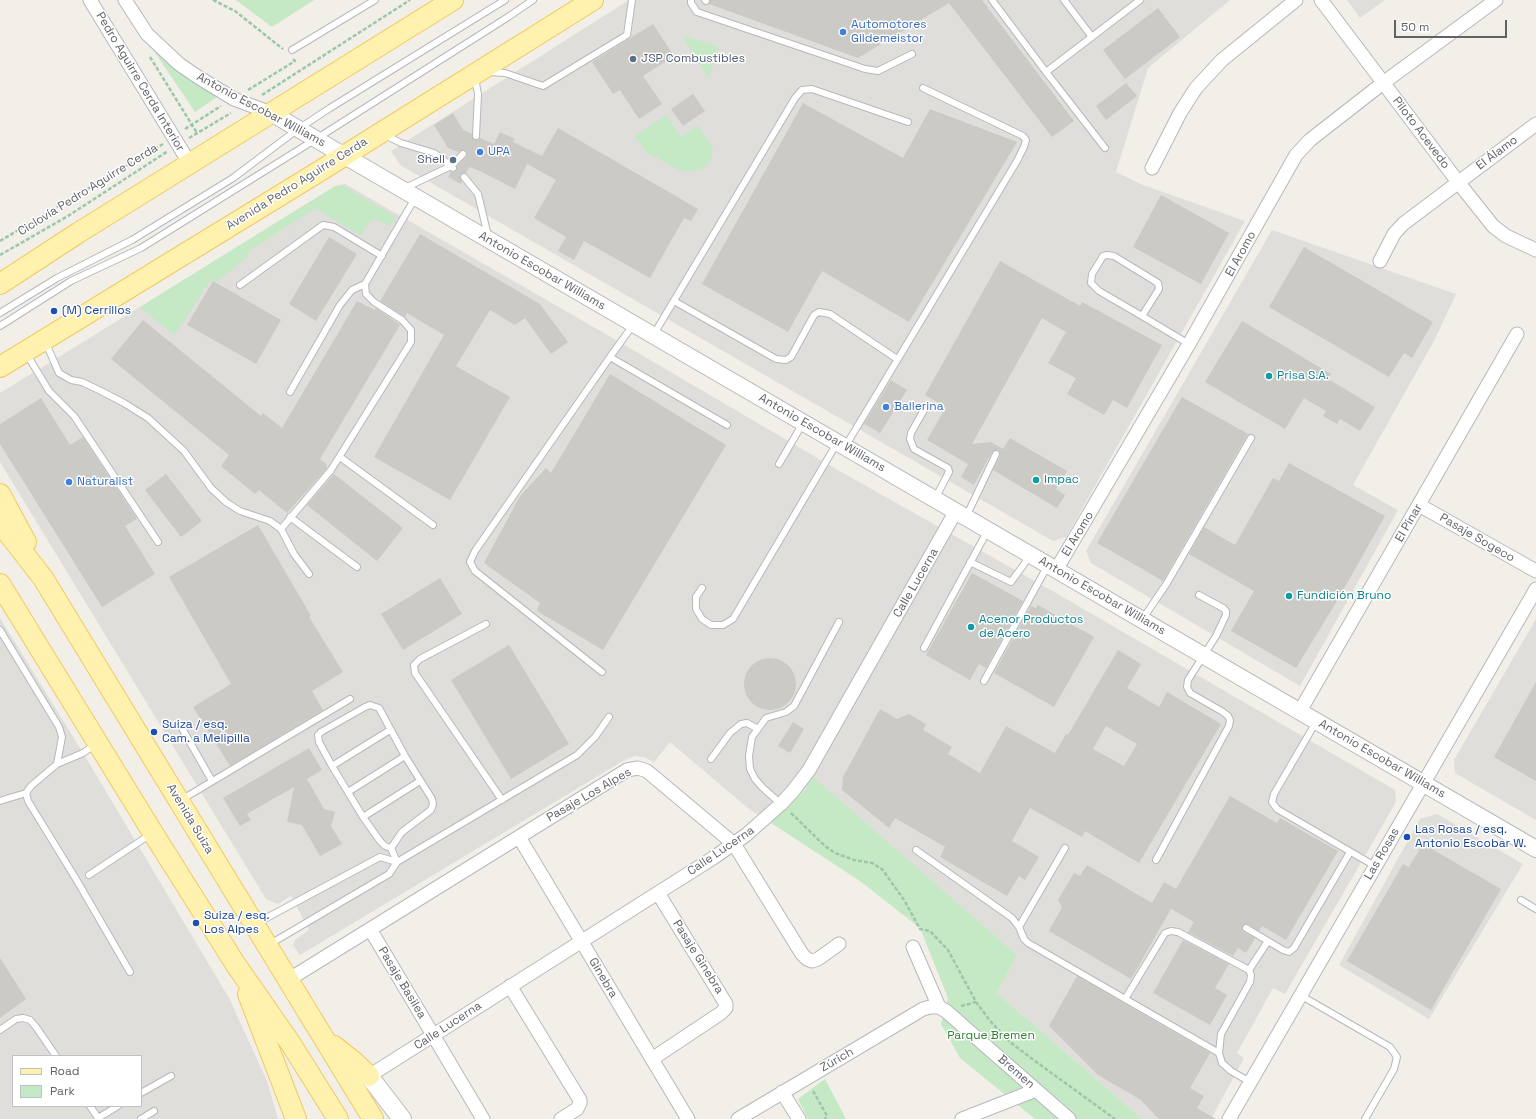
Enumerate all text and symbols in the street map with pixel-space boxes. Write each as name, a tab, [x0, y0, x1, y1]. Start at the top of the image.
street label: Pedro Aguirre Cerda Interior	[93, 10, 187, 154]
scale bar	[1396, 12, 1509, 38]
place label: Automotores Gildemeistor	[851, 18, 927, 46]
text: 50 m	[1401, 19, 1429, 35]
marker: Automotores Gildemeistor	[838, 27, 848, 37]
place label: JSP Combustibles	[641, 52, 745, 66]
marker: JSP Combustibles	[628, 54, 638, 64]
street label: Antonio Escobar Williams	[194, 70, 328, 150]
street label: Piloto Acevedo	[1389, 94, 1453, 172]
street label: El Álamo	[1474, 133, 1520, 173]
street label: Avenida Pedro Aguirre Cerda	[224, 135, 370, 233]
street label: Ciclovía Pedro Aguirre Cerda	[15, 141, 161, 239]
place label: UPA	[488, 145, 510, 159]
marker: UPA	[475, 147, 485, 157]
place label: Shell	[417, 153, 445, 167]
marker: Shell	[448, 155, 458, 165]
street label: Antonio Escobar Williams	[476, 229, 608, 313]
street label: El Aromo	[1223, 229, 1259, 279]
place label: (M) Cerrillos	[62, 304, 131, 318]
marker: (M) Cerrillos	[49, 306, 59, 316]
place label: Prisa S.A.	[1277, 369, 1329, 383]
marker: Prisa S.A.	[1264, 371, 1274, 381]
street label: Antonio Escobar Williams	[756, 391, 888, 475]
place label: Ballerina	[894, 400, 944, 414]
marker: Ballerina	[881, 402, 891, 412]
place label: Impac	[1044, 473, 1079, 487]
place label: Naturalist	[77, 475, 133, 489]
marker: Impac	[1031, 475, 1041, 485]
marker: Naturalist	[64, 477, 74, 487]
street label: El Pinar	[1392, 501, 1426, 545]
street label: El Aromo	[1059, 509, 1097, 559]
street label: Pasaje Sogeco	[1437, 511, 1517, 565]
street label: Calle Lucerna	[890, 546, 942, 620]
street label: Antonio Escobar Williams	[1036, 554, 1168, 638]
place label: Fundición Bruno	[1297, 589, 1391, 603]
marker: Fundición Bruno	[1284, 591, 1294, 601]
place label: Acenor Productos de Acero	[979, 613, 1083, 641]
marker: Acenor Productos de Acero	[966, 622, 976, 632]
street label: Antonio Escobar Williams	[1316, 717, 1448, 801]
place label: Suiza / esq. Cam. a Melipilla	[162, 718, 250, 746]
marker: Suiza / esq. Cam. a Melipilla	[149, 727, 159, 737]
street label: Pasaje Los Alpes	[544, 765, 634, 825]
street label: Avenida Suiza	[163, 781, 217, 857]
street label: Calle Lucerna	[685, 823, 757, 879]
place label: Las Rosas / esq. Antonio Escobar W.	[1415, 823, 1526, 851]
street label: Las Rosas	[1361, 826, 1403, 882]
marker: Las Rosas / esq. Antonio Escobar W.	[1402, 832, 1412, 842]
place label: Suiza / esq. Los Alpes	[204, 909, 270, 937]
street label: Pasaje Ginebra	[669, 917, 727, 997]
marker: Suiza / esq. Los Alpes	[191, 918, 201, 928]
street label: Pasaje Basilea	[375, 944, 429, 1022]
street label: Ginebra	[585, 955, 621, 1001]
street label: Calle Lucerna	[412, 999, 484, 1053]
park label: Parque Bremen	[947, 1029, 1035, 1043]
street label: Zúrich	[818, 1045, 856, 1075]
street label: Bremen	[995, 1052, 1037, 1092]
legend	[12, 1055, 142, 1107]
text: Road	[50, 1063, 79, 1079]
text: Park	[50, 1083, 75, 1099]

